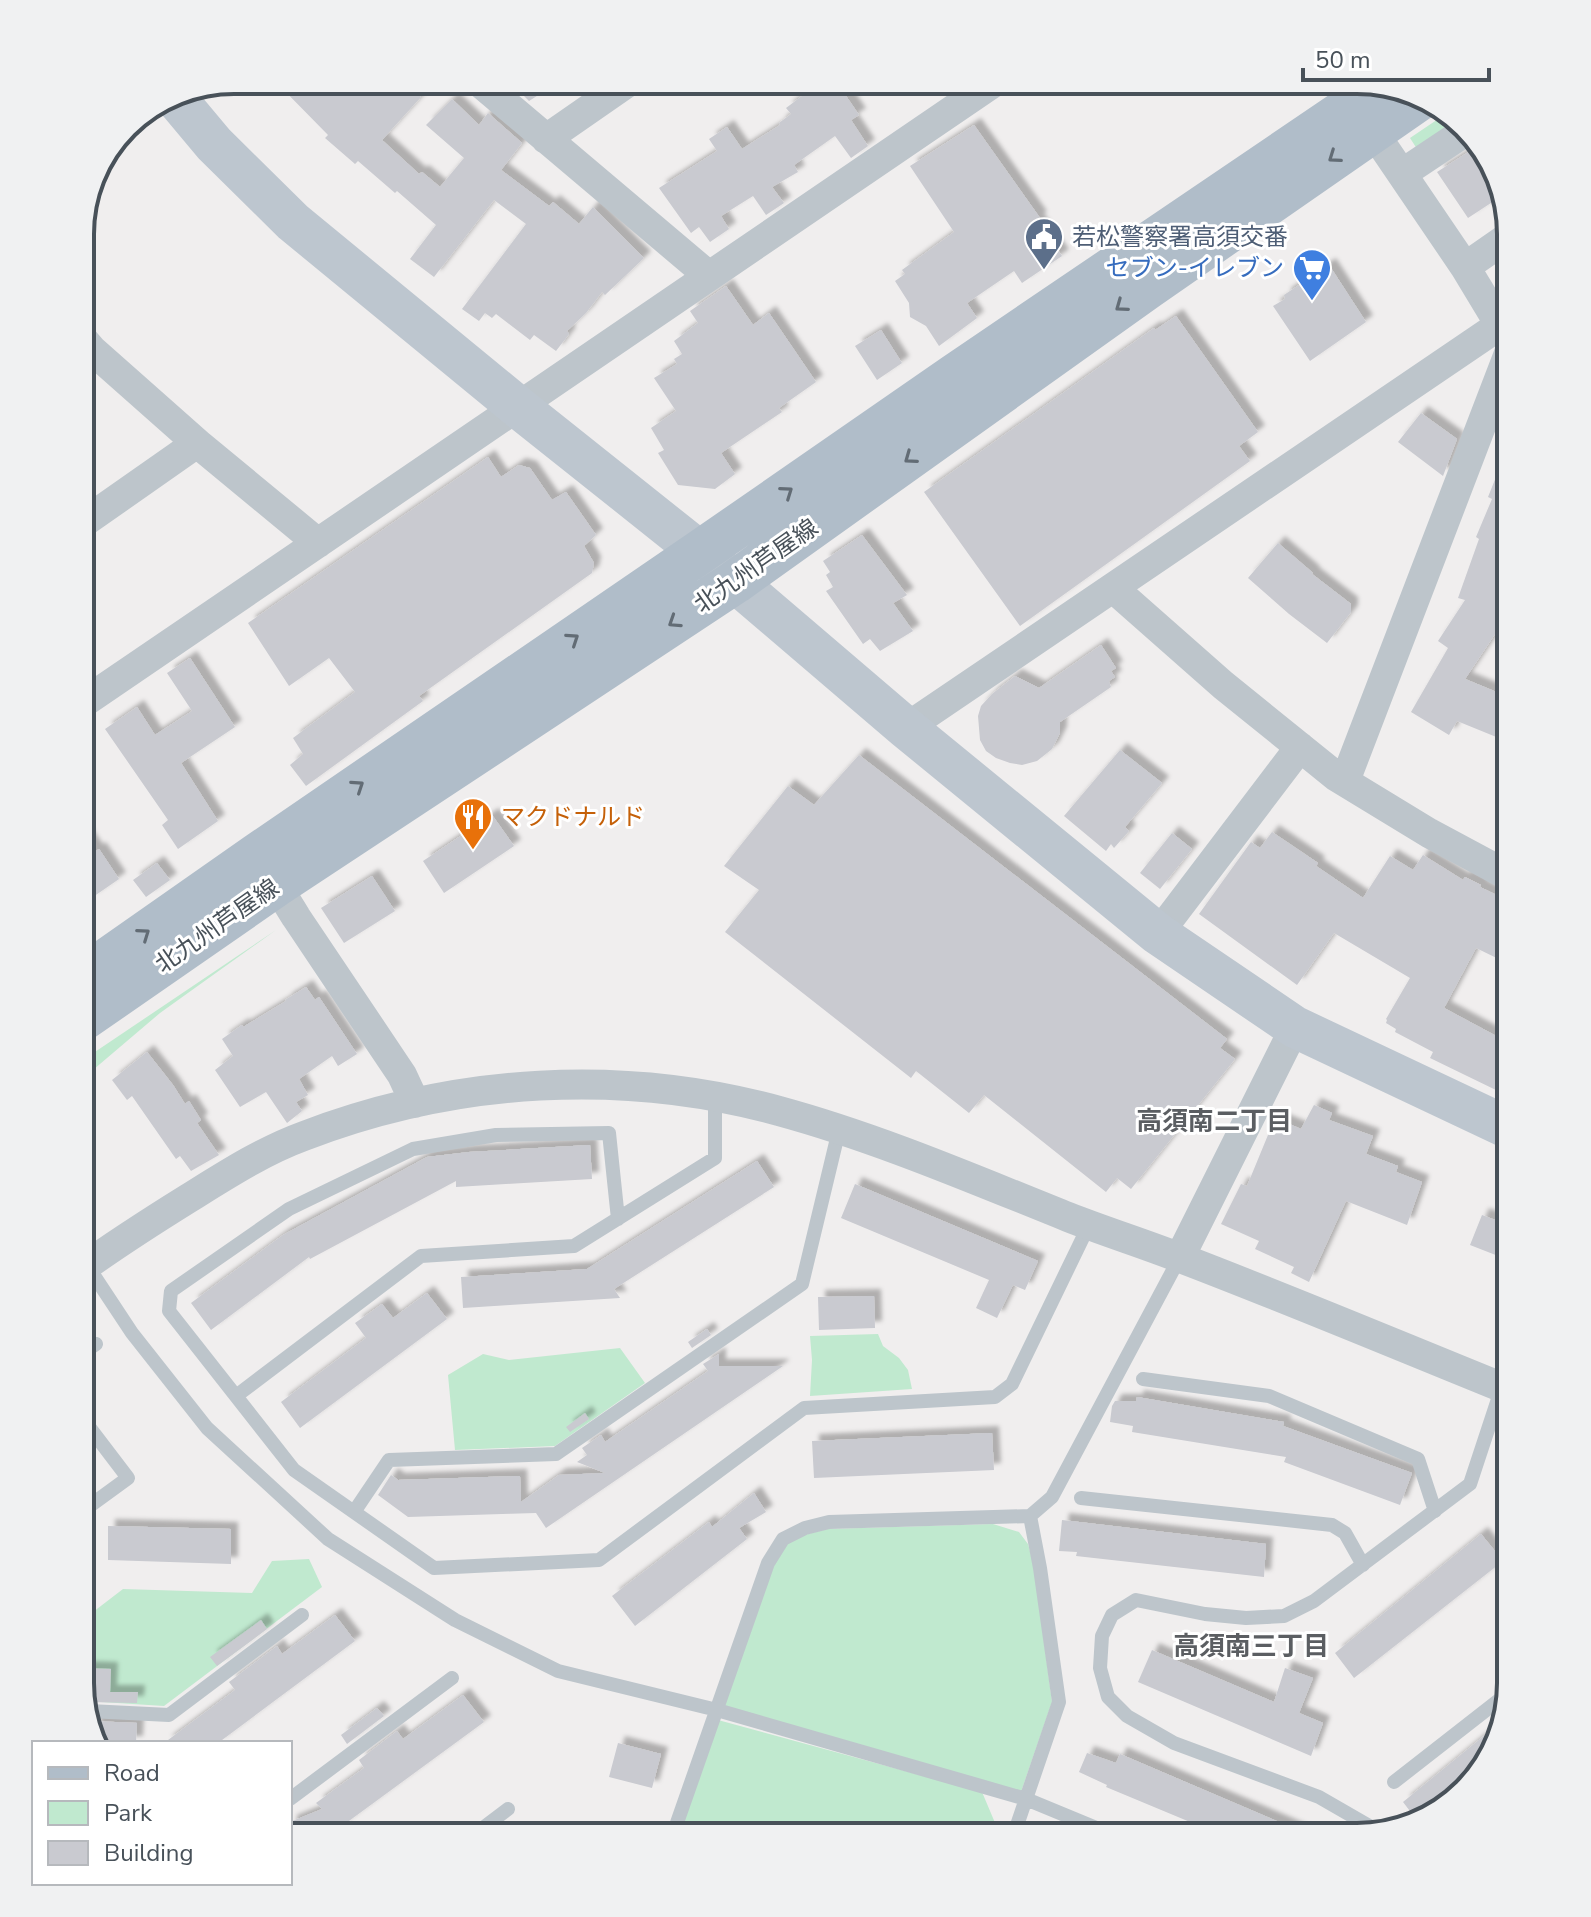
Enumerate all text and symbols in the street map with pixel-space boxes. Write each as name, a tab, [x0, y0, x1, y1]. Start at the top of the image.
scale bar	[1303, 32, 1489, 82]
text: 50 m	[1315, 44, 1371, 76]
one-way arrow	[1329, 147, 1343, 162]
public building icon: 若松警察署高須交番	[1023, 216, 1065, 271]
place label: 若松警察署高須交番	[1072, 221, 1288, 253]
supermarket icon: セブン-イレブン	[1291, 247, 1333, 302]
place label: セブン-イレブン	[1106, 252, 1284, 284]
one-way arrow	[1116, 296, 1130, 311]
one-way arrow	[904, 448, 919, 462]
one-way arrow	[778, 487, 792, 502]
street label: 北九州芦屋線	[688, 512, 824, 620]
one-way arrow	[668, 613, 683, 628]
one-way arrow	[564, 634, 578, 649]
one-way arrow	[349, 781, 363, 796]
restaurant icon: マクドナルド	[452, 796, 494, 851]
place label: マクドナルド	[501, 801, 645, 833]
street label: 北九州芦屋線	[149, 872, 285, 980]
one-way arrow	[136, 929, 150, 944]
district label: 高須南二丁目	[1136, 1104, 1292, 1139]
district label: 高須南三丁目	[1173, 1629, 1329, 1664]
legend	[32, 1741, 292, 1885]
text: Road	[104, 1757, 160, 1789]
text: Park	[104, 1797, 153, 1829]
text: Building	[104, 1837, 194, 1869]

